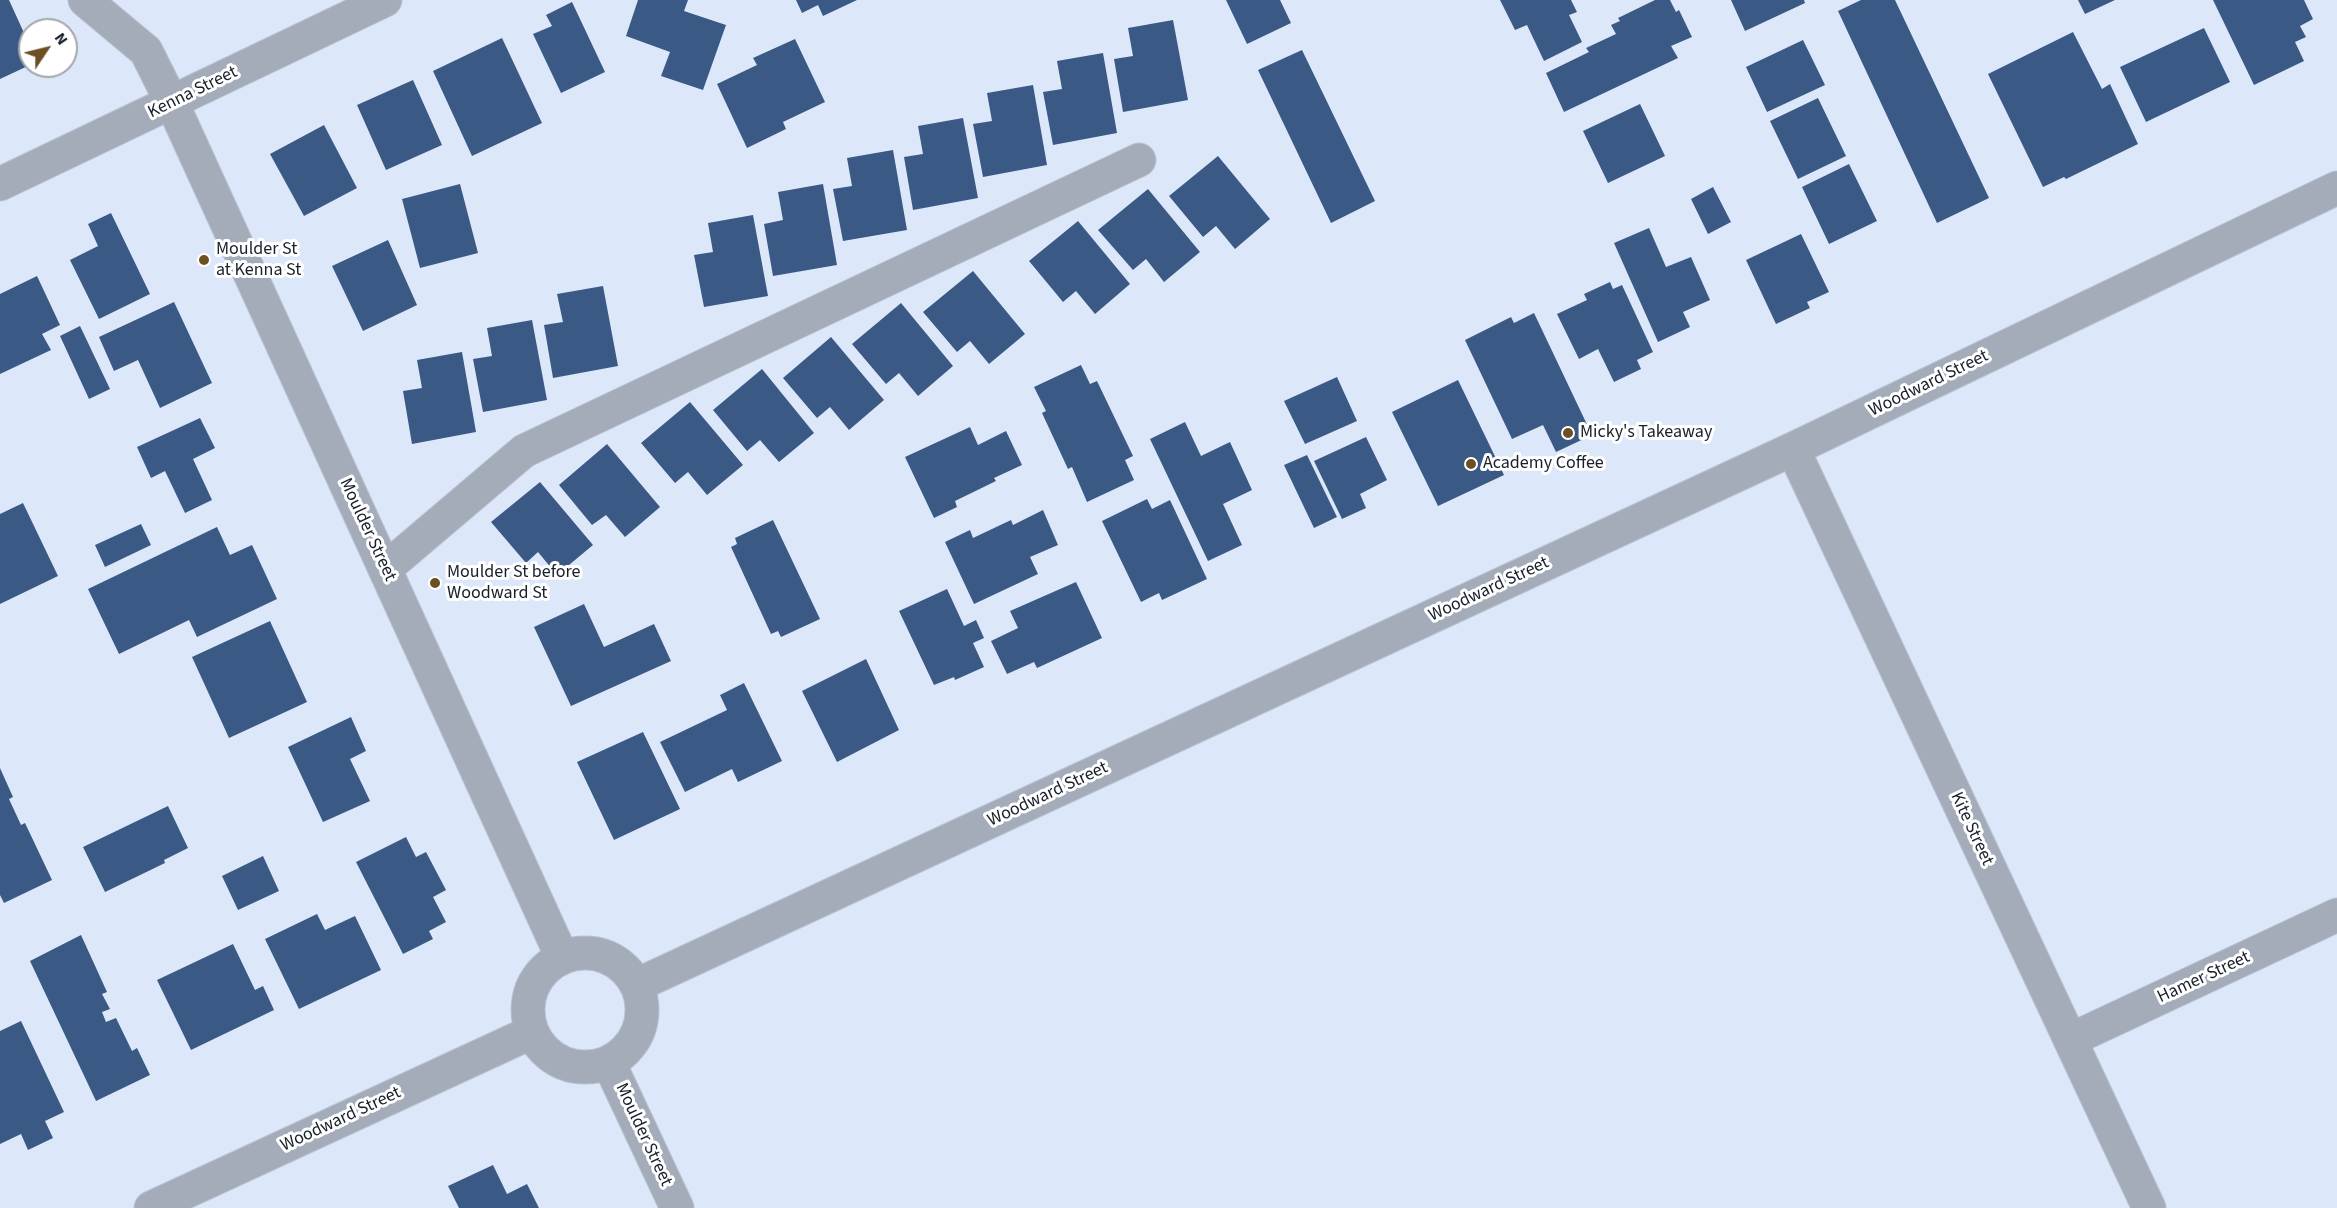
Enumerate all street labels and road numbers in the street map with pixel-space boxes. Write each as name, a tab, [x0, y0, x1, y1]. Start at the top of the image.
street label: Kenna Street	[145, 62, 241, 124]
street label: Woodward Street	[1866, 346, 1992, 422]
street label: Moulder Street	[334, 475, 400, 585]
street label: Woodward Street	[1425, 553, 1553, 627]
street label: Woodward Street	[984, 758, 1112, 832]
street label: Kite Street	[1945, 789, 1997, 869]
street label: Hamer Street	[2154, 947, 2254, 1009]
street label: Moulder Street	[610, 1080, 676, 1190]
street label: Woodward Street	[277, 1083, 405, 1157]

